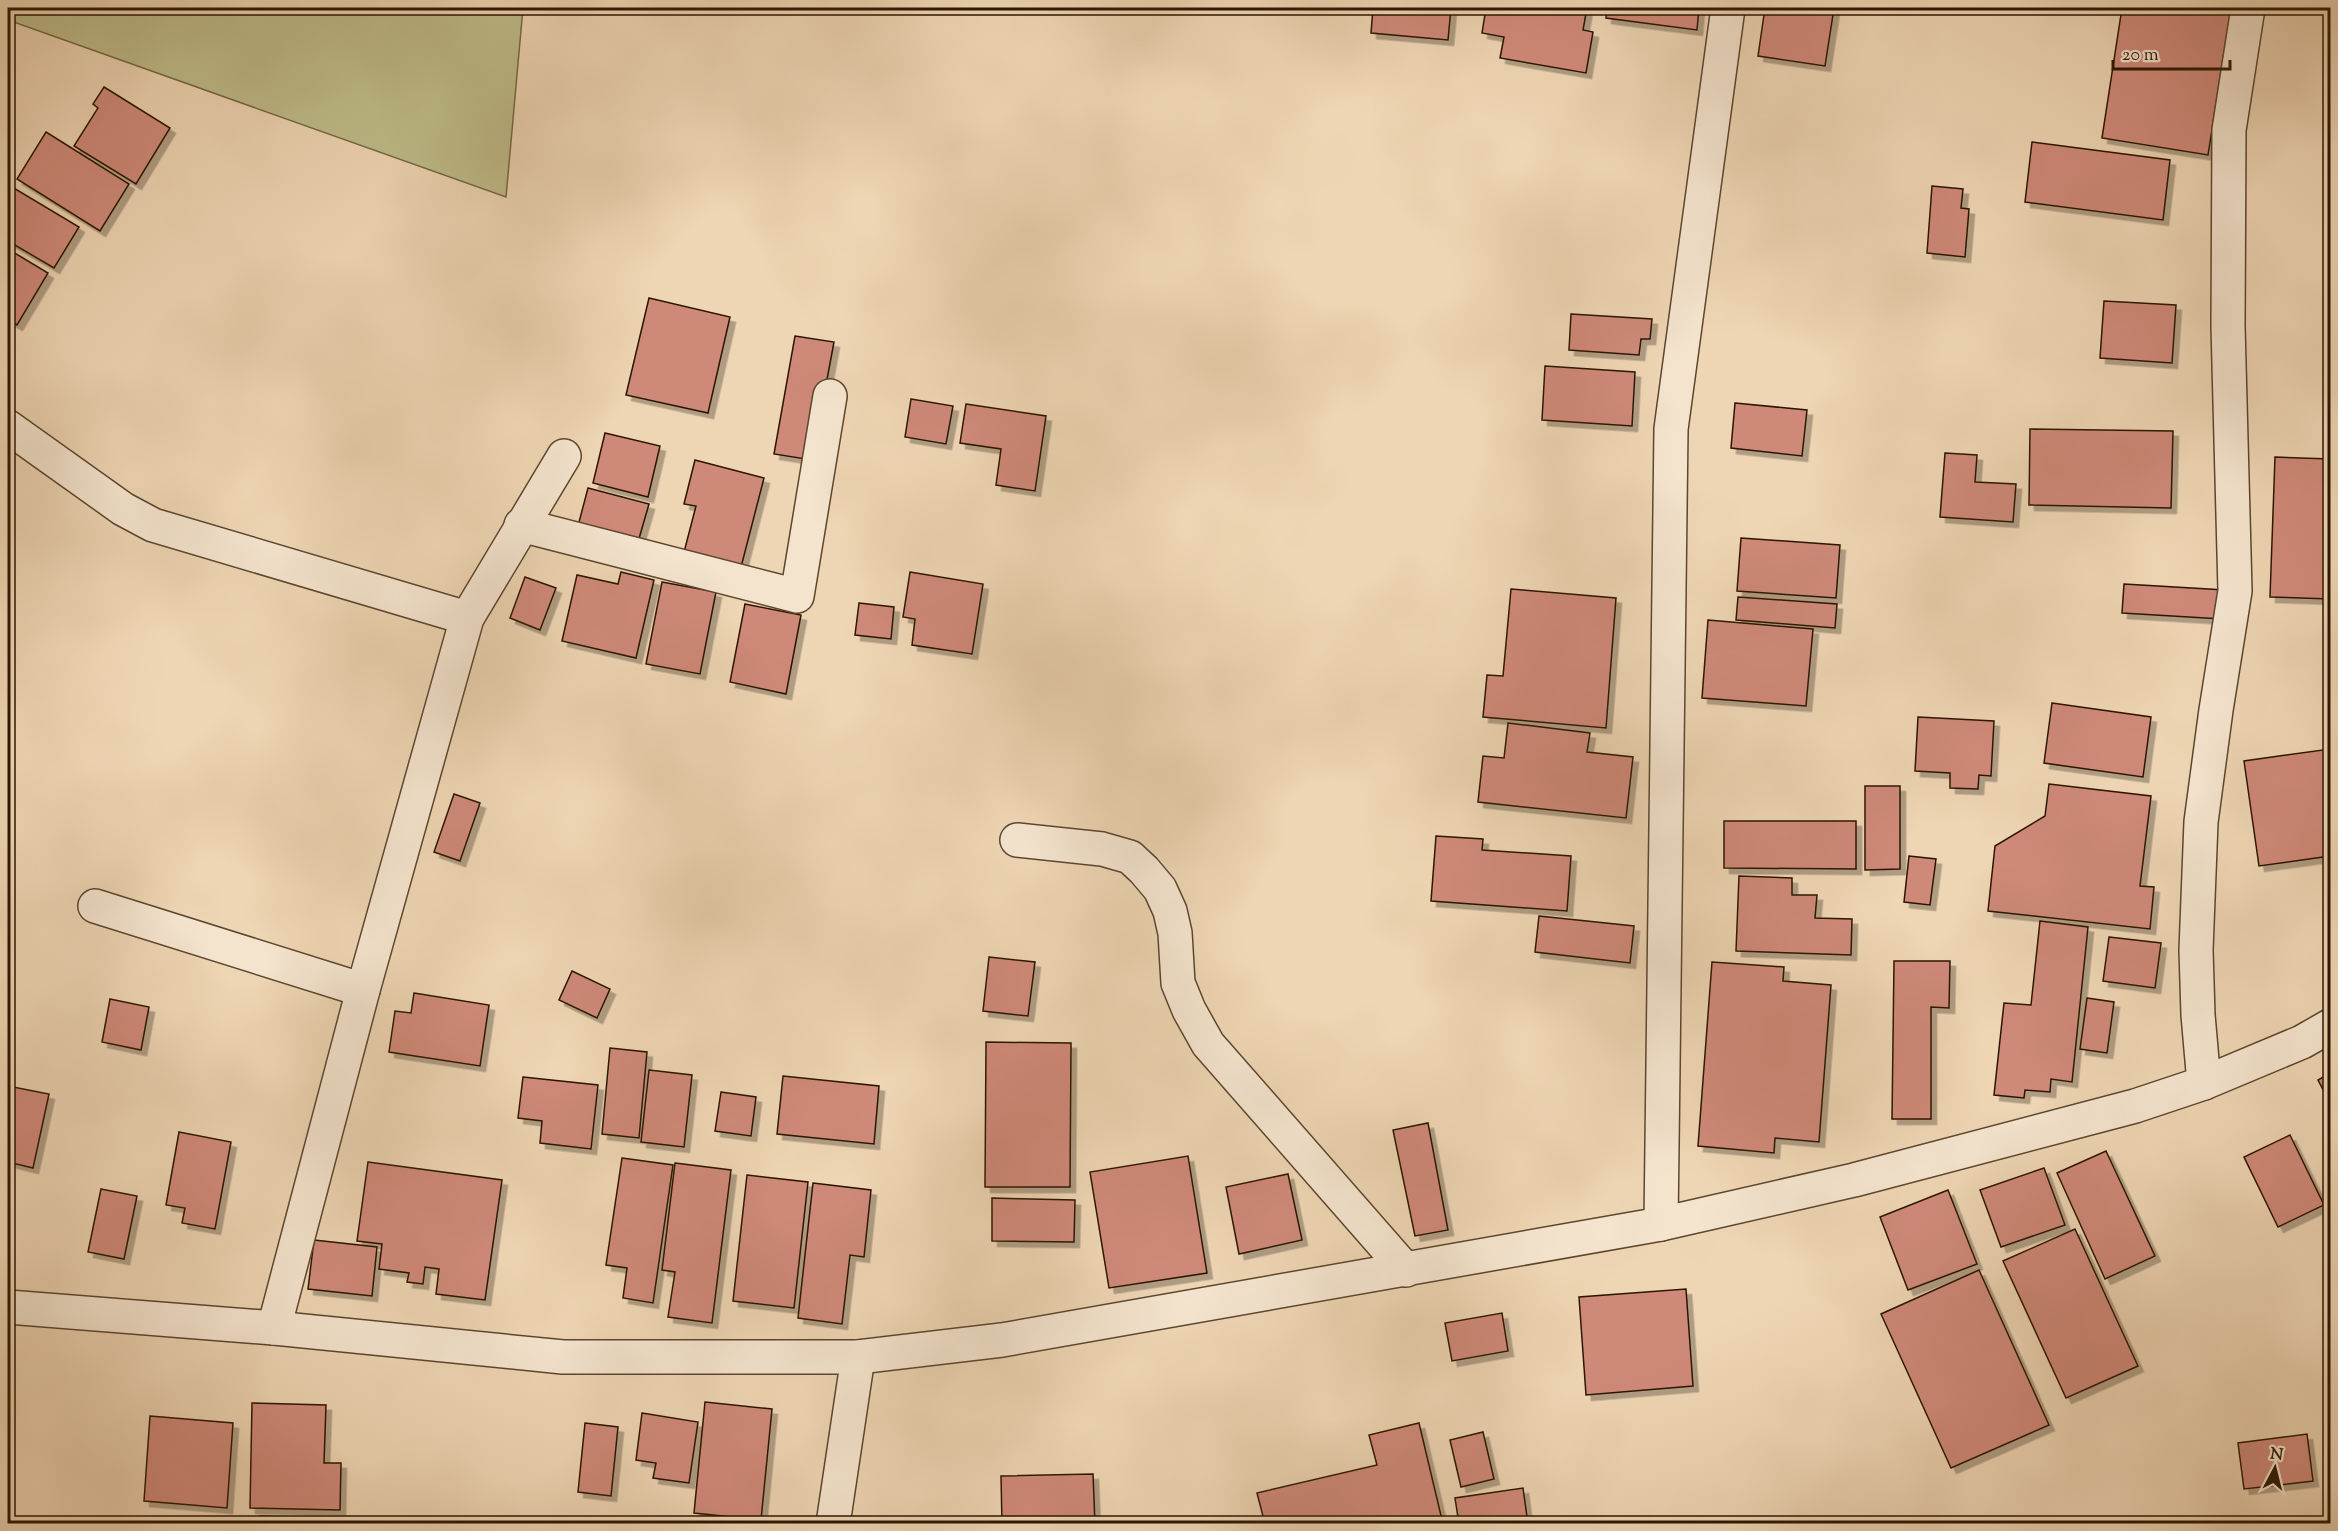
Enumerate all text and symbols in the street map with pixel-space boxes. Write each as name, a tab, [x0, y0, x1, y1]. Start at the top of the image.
scale bar	[2113, 33, 2230, 71]
text: 20 m	[2122, 43, 2159, 69]
north arrow	[2245, 1438, 2305, 1498]
text: N	[2269, 1443, 2284, 1468]

